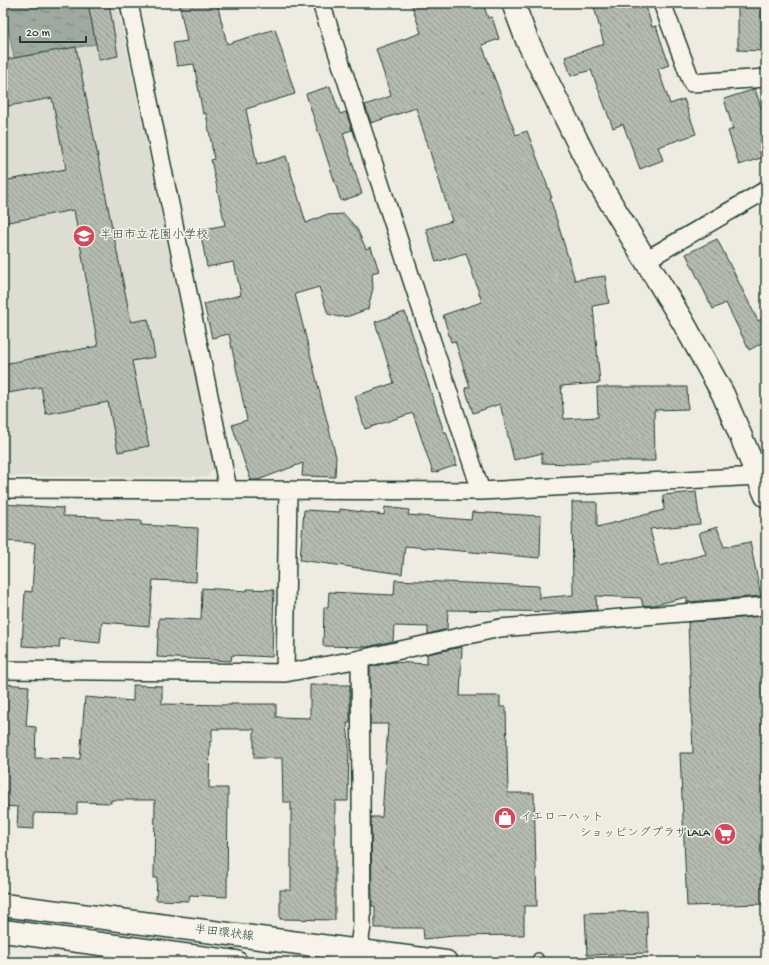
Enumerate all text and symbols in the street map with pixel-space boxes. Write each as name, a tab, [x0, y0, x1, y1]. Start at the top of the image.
scale bar	[20, 18, 86, 44]
text: 20 m	[26, 27, 51, 41]
school or university icon: 半田市立花園小学校	[71, 223, 97, 249]
place label: 半田市立花園小学校	[100, 228, 208, 243]
shop icon: イエローハット	[492, 805, 518, 831]
place label: イエローハット	[520, 811, 604, 825]
supermarket icon: ショッピングプラザLALA	[712, 821, 738, 847]
place label: ショッピングプラザLALA	[580, 826, 711, 841]
street label: 半田環状線	[193, 922, 255, 945]

